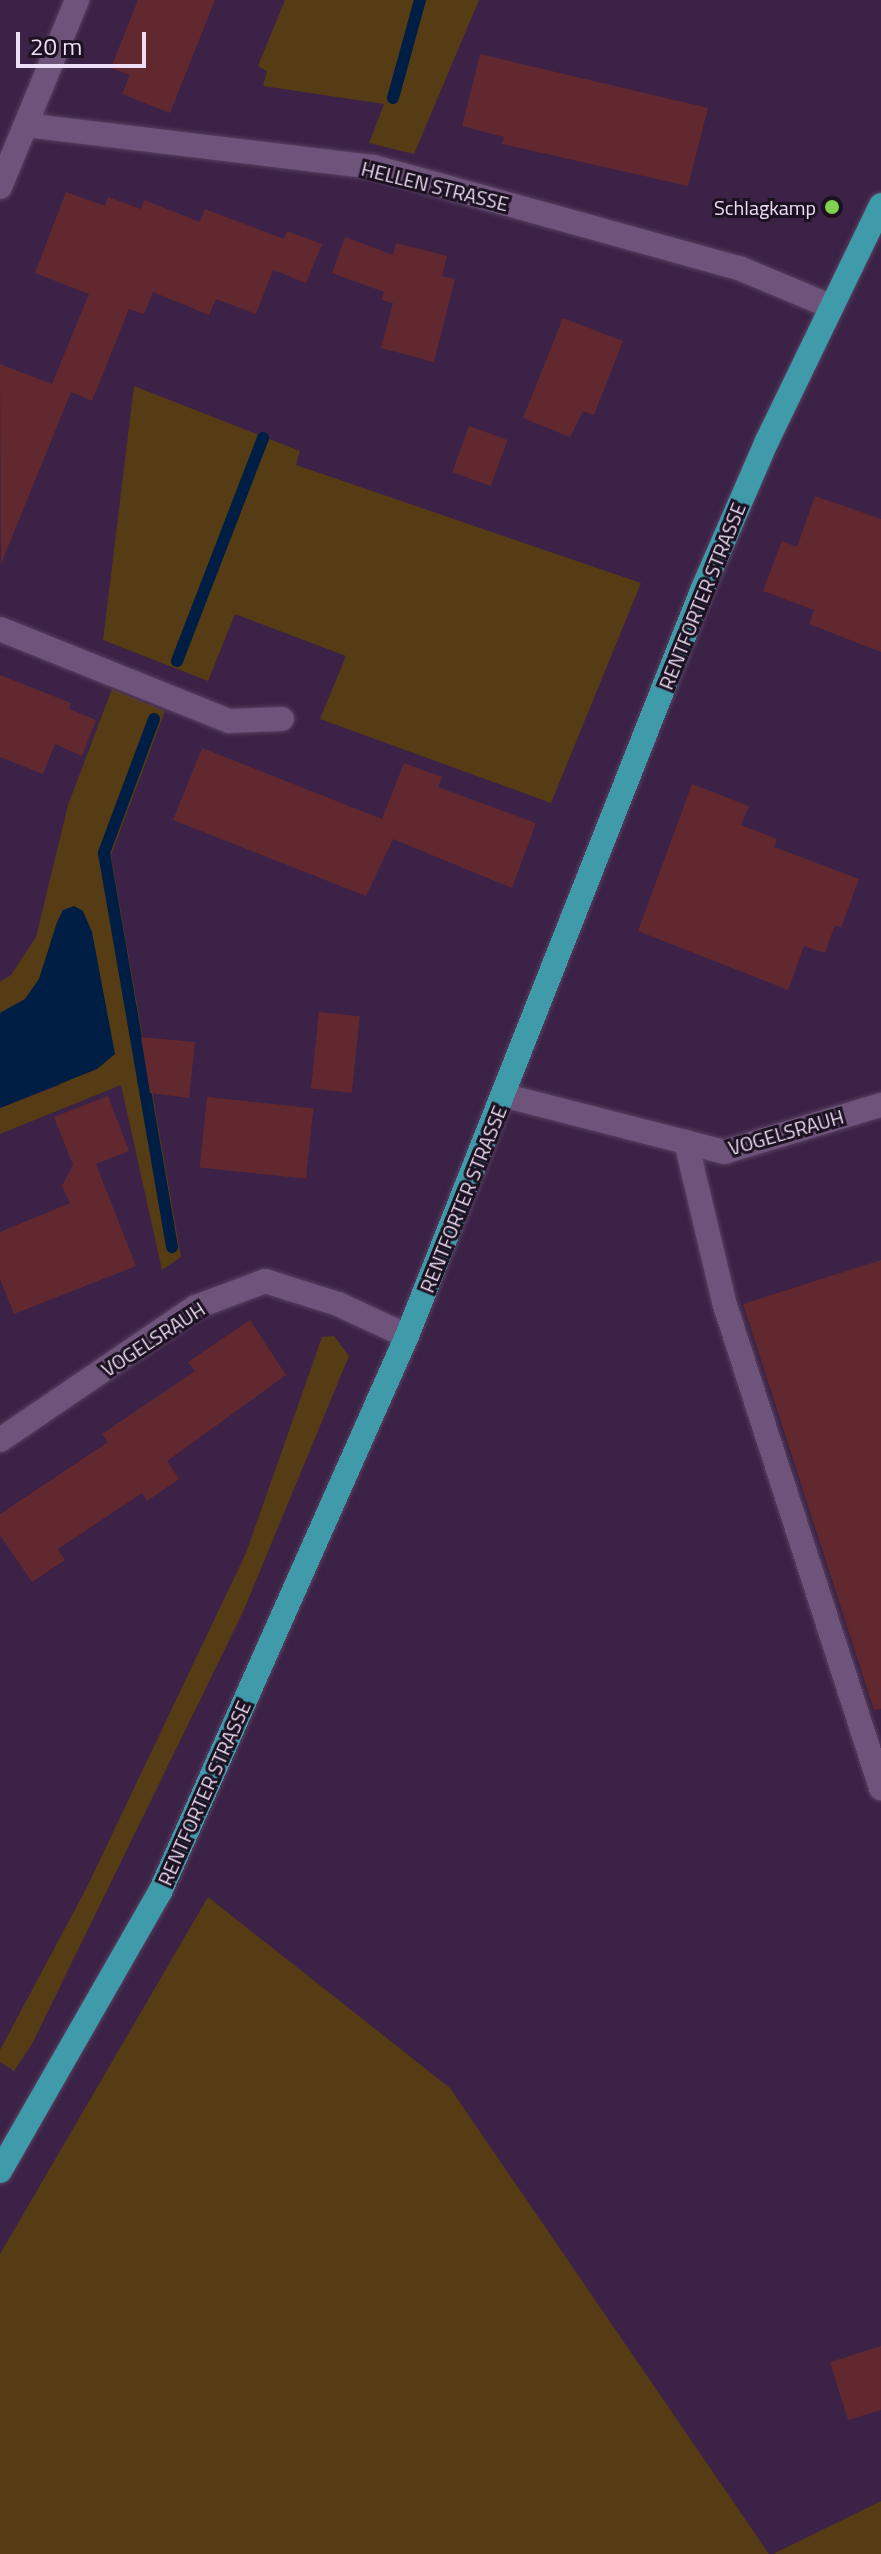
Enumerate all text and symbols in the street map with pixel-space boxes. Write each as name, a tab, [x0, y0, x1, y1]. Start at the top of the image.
scale bar	[20, 16, 150, 66]
text: 20 m	[30, 28, 82, 64]
street label: HELLEN STRASSE	[359, 156, 511, 216]
place label: Schlagkamp	[714, 195, 816, 219]
marker: Schlagkamp	[823, 198, 841, 216]
street label: RENTFORTER STRASSE	[654, 499, 750, 693]
street label: RENTFORTER STRASSE	[415, 1102, 511, 1296]
street label: VOGELSRAUH	[726, 1104, 846, 1160]
street label: VOGELSRAUH	[97, 1297, 209, 1381]
street label: RENTFORTER STRASSE	[152, 1697, 256, 1889]

